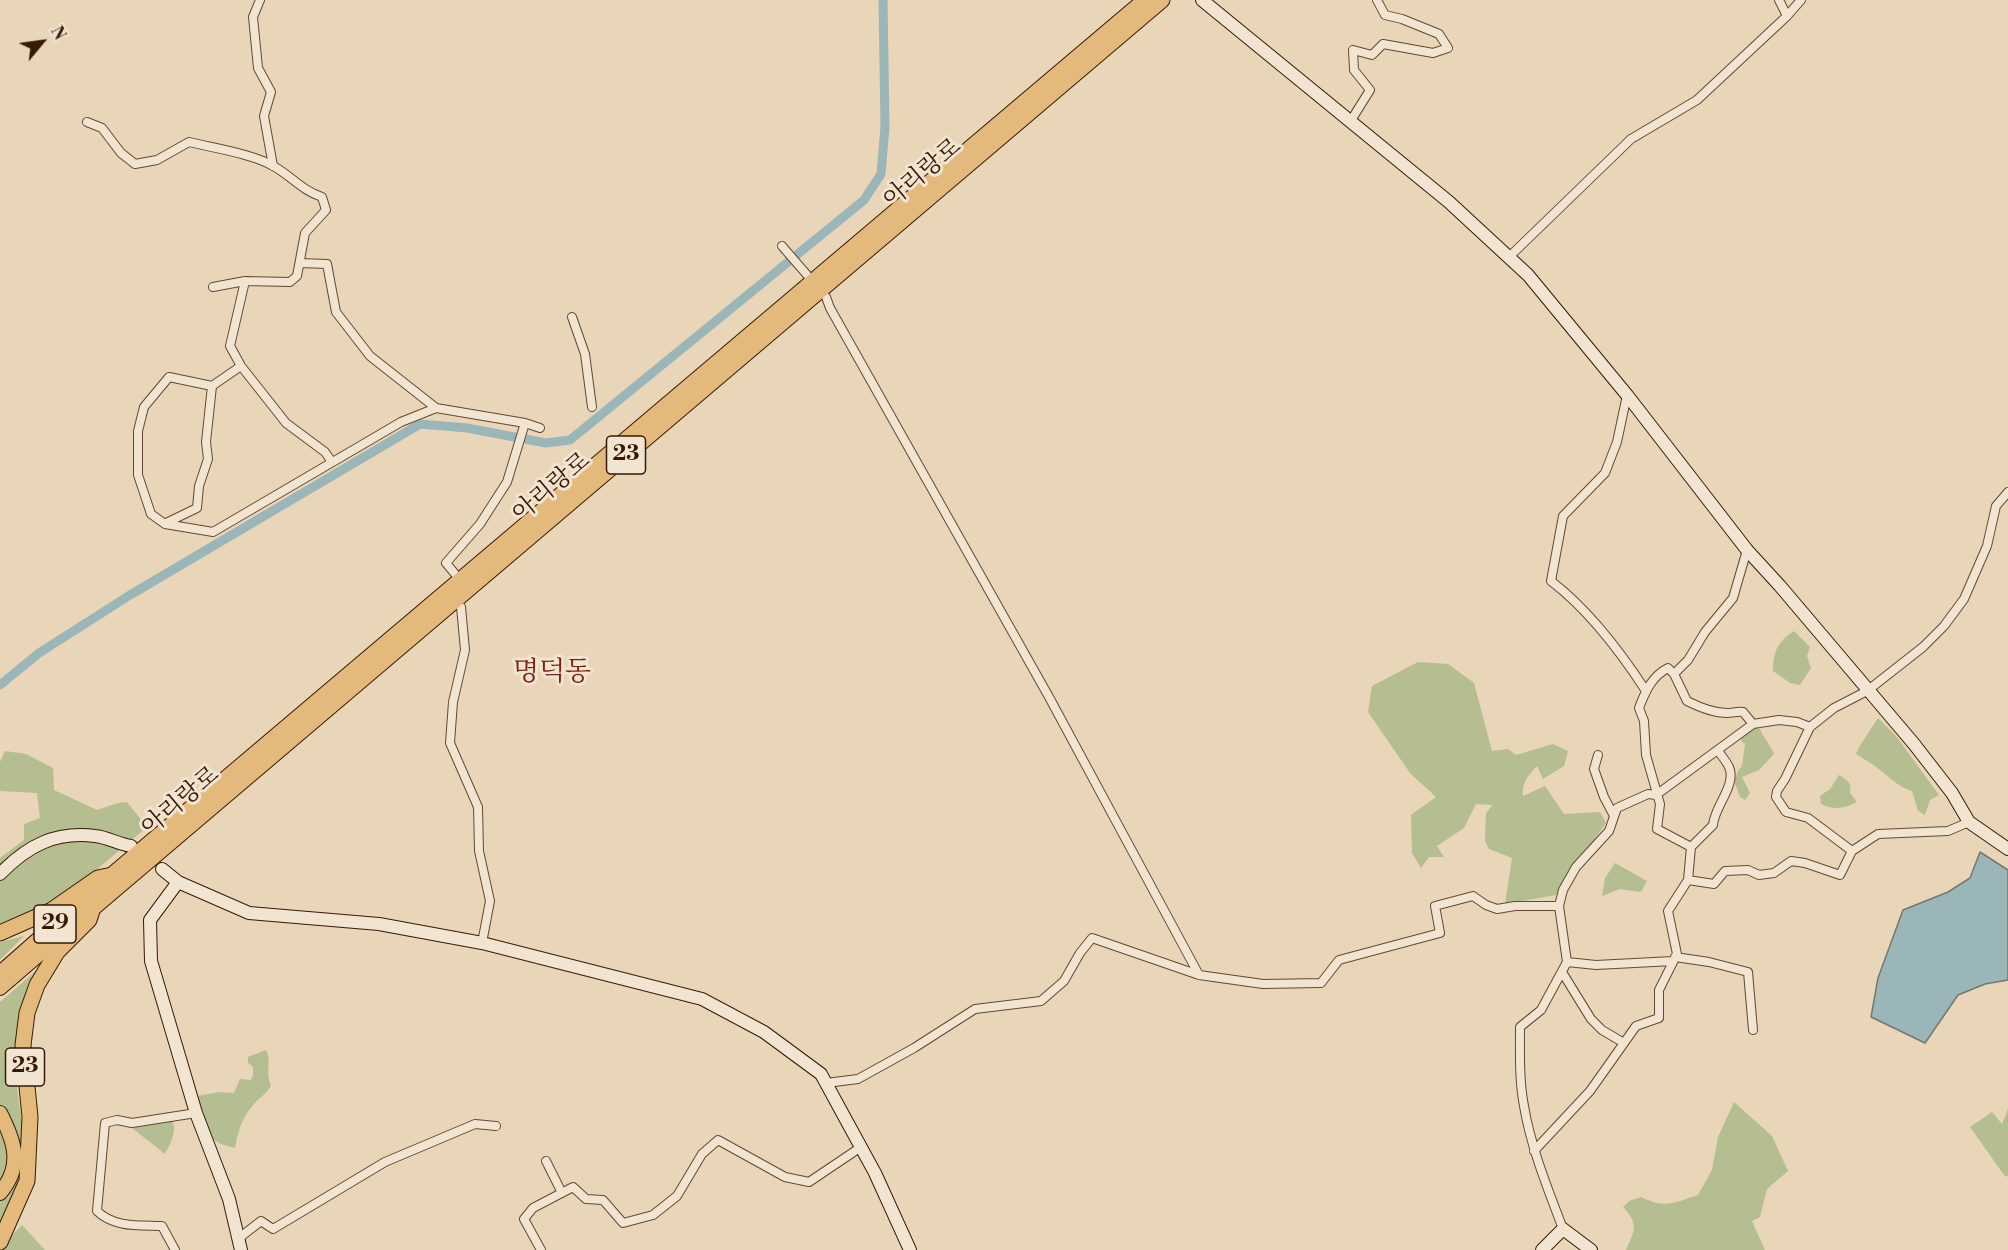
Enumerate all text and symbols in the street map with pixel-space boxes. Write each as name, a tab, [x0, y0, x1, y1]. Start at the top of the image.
north arrow	[12, 12, 72, 72]
text: N	[46, 23, 70, 44]
street label: 아리랑로	[878, 133, 968, 215]
road number: 23	[606, 436, 646, 474]
street label: 아리랑로	[507, 447, 597, 529]
district label: 명덕동	[513, 658, 591, 690]
street label: 아리랑로	[136, 761, 226, 843]
road number: 29	[34, 905, 76, 943]
road number: 23	[6, 1048, 44, 1086]

